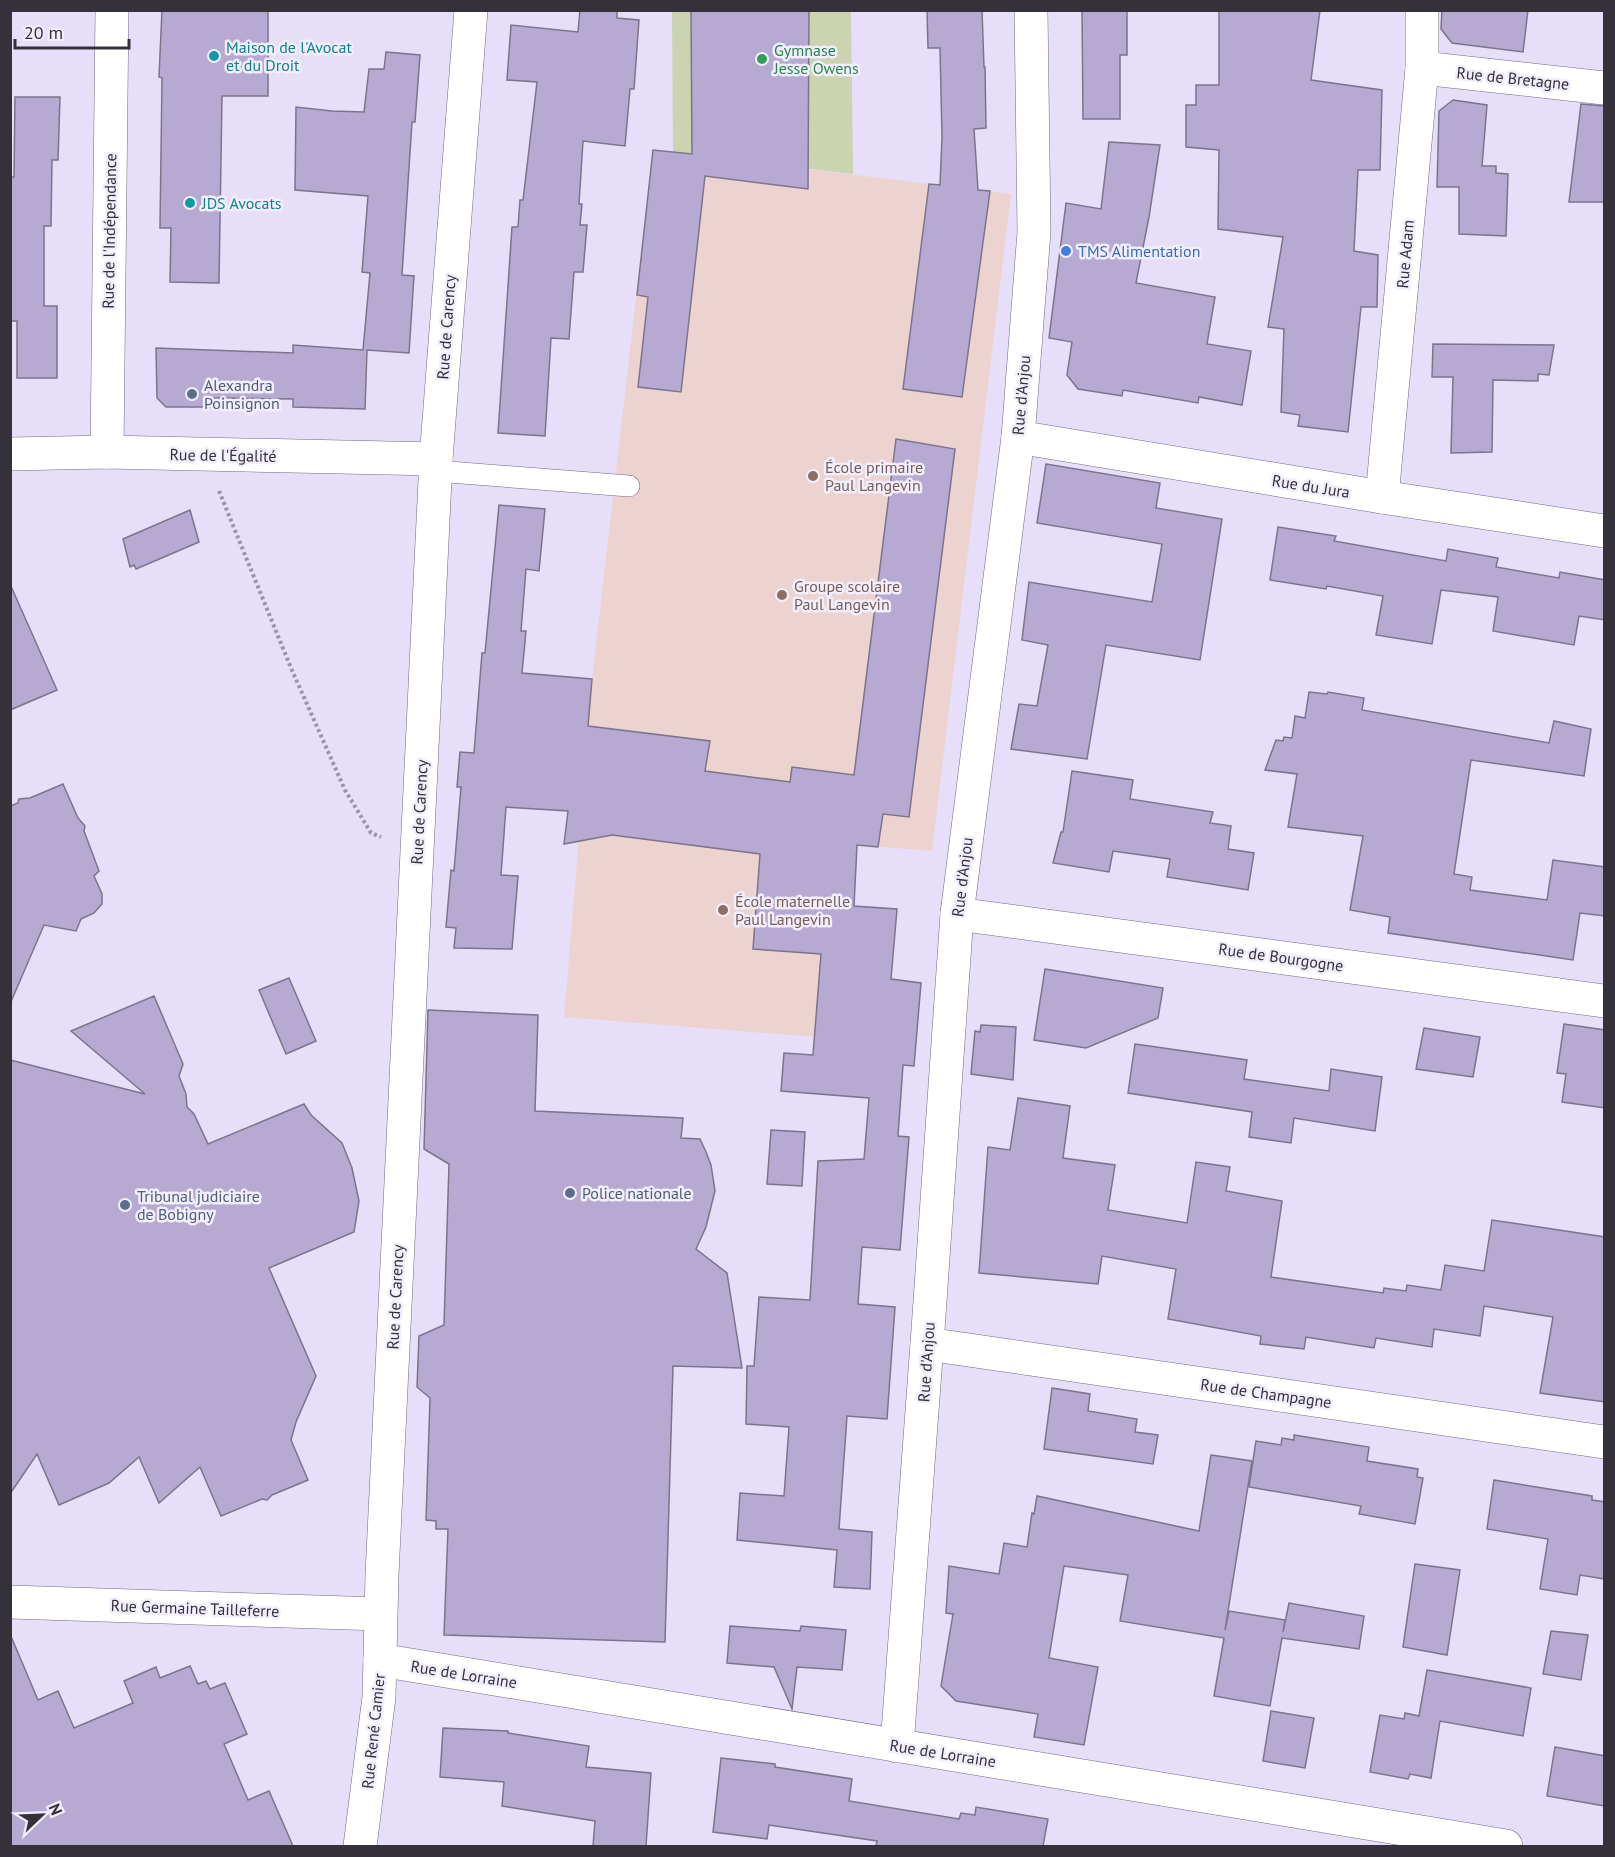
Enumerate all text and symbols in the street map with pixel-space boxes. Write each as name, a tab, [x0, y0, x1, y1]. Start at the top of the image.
scale bar	[15, 12, 129, 50]
text: 20 m	[24, 21, 63, 44]
place label: Maison de l'Avocat et du Droit	[226, 37, 352, 75]
place label: Gymnase Jesse Owens	[773, 40, 859, 78]
marker: Maison de l'Avocat et du Droit	[207, 49, 221, 63]
marker: Gymnase Jesse Owens	[755, 52, 769, 66]
street label: Rue de Bretagne	[1456, 62, 1570, 94]
street label: Rue de l'Indépendance	[98, 153, 120, 309]
place label: JDS Avocats	[201, 193, 282, 213]
marker: JDS Avocats	[183, 196, 197, 210]
street label: Rue Adam	[1392, 219, 1418, 289]
place label: TMS Alimentation	[1078, 241, 1200, 261]
marker: TMS Alimentation	[1059, 244, 1073, 258]
street label: Rue de Carency	[432, 273, 460, 380]
street label: Rue d'Anjou	[1008, 354, 1034, 436]
place label: Alexandra Poinsignon	[204, 375, 280, 413]
marker: Alexandra Poinsignon	[185, 387, 199, 401]
street label: Rue de l'Égalité	[169, 444, 277, 466]
place label: École primaire Paul Langevin	[825, 457, 923, 495]
marker: École primaire Paul Langevin	[806, 469, 820, 483]
street label: Rue du Jura	[1271, 470, 1351, 502]
place label: Groupe scolaire Paul Langevin	[794, 576, 900, 614]
marker: Groupe scolaire Paul Langevin	[775, 588, 789, 602]
street label: Rue de Carency	[406, 759, 432, 865]
street label: Rue d'Anjou	[947, 836, 977, 918]
place label: École maternelle Paul Langevin	[735, 891, 850, 929]
marker: École maternelle Paul Langevin	[716, 903, 730, 917]
street label: Rue de Bourgogne	[1217, 938, 1345, 976]
place label: Police nationale	[582, 1183, 692, 1203]
place label: Tribunal judiciaire de Bobigny	[137, 1186, 260, 1224]
marker: Police nationale	[563, 1186, 577, 1200]
marker: Tribunal judiciaire de Bobigny	[118, 1198, 132, 1212]
street label: Rue de Carency	[382, 1244, 408, 1350]
street label: Rue d'Anjou	[913, 1321, 939, 1403]
street label: Rue de Champagne	[1199, 1374, 1333, 1412]
street label: Rue Germaine Tailleferre	[110, 1595, 280, 1621]
street label: Rue de Lorraine	[409, 1656, 519, 1692]
street label: Rue René Camier	[357, 1672, 389, 1790]
street label: Rue de Lorraine	[888, 1735, 998, 1771]
north arrow	[12, 1785, 72, 1845]
text: N	[45, 1800, 67, 1818]

